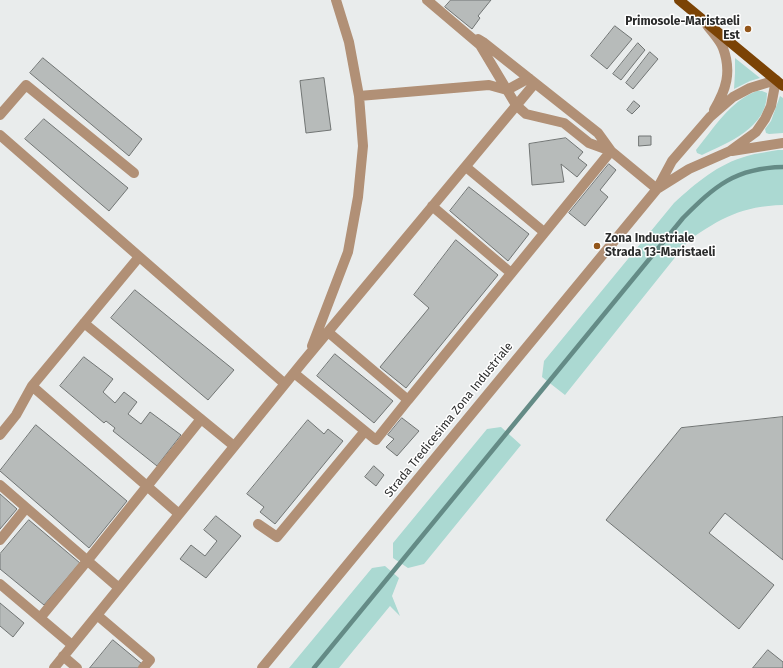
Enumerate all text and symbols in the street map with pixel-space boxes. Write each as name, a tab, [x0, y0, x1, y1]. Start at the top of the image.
place label: Primosole-Maristaeli Est	[625, 15, 740, 43]
marker: Primosole-Maristaeli Est	[743, 24, 753, 34]
place label: Zona Industriale Strada 13-Maristaeli	[605, 232, 715, 260]
marker: Zona Industriale Strada 13-Maristaeli	[592, 241, 602, 251]
street label: Strada Tredicesima Zona Industriale	[382, 339, 516, 501]

